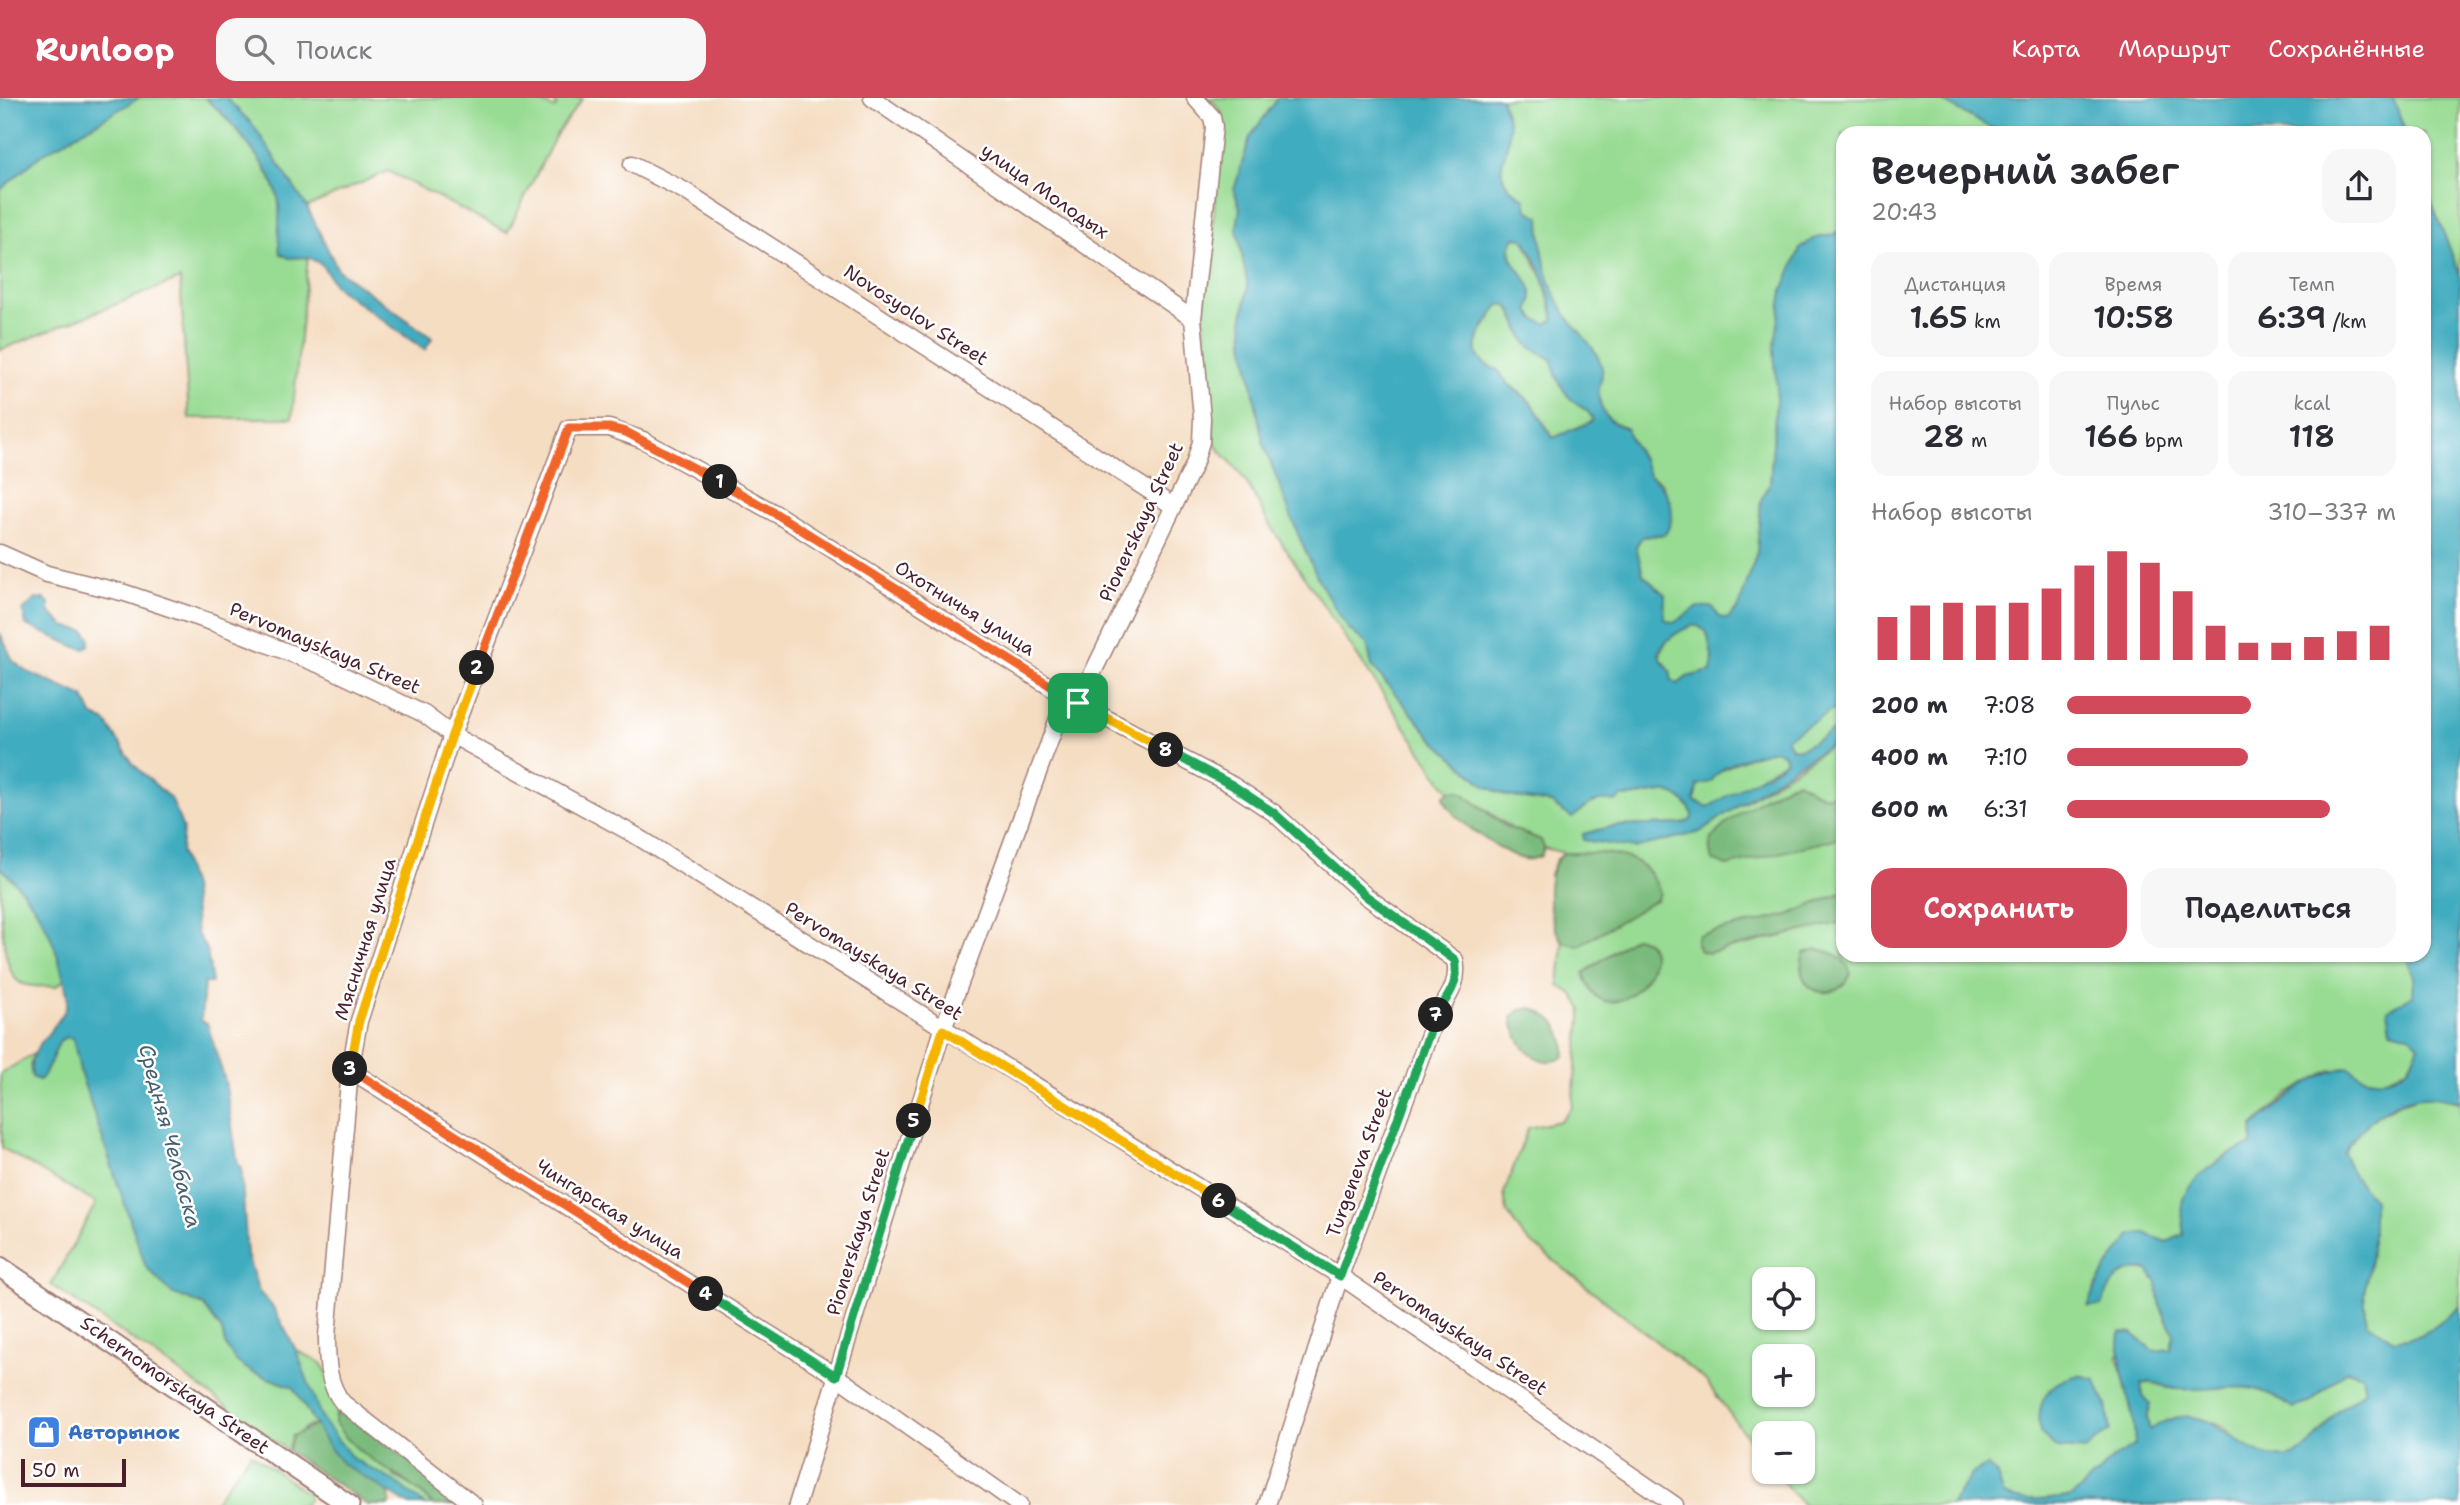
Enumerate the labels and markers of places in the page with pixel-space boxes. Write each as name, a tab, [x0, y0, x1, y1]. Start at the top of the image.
pin: 1	[702, 464, 738, 500]
pin: 2	[460, 650, 494, 686]
pin	[1048, 673, 1108, 733]
pin: 8	[1148, 732, 1184, 768]
pin: 7	[1418, 998, 1454, 1032]
pin: 3	[332, 1052, 368, 1086]
pin: 5	[897, 1104, 932, 1138]
pin: 6	[1202, 1184, 1236, 1218]
pin: 4	[688, 1276, 724, 1312]
shop icon: Авторынок	[25, 1413, 63, 1451]
place label: Авторынок	[68, 1420, 180, 1445]

